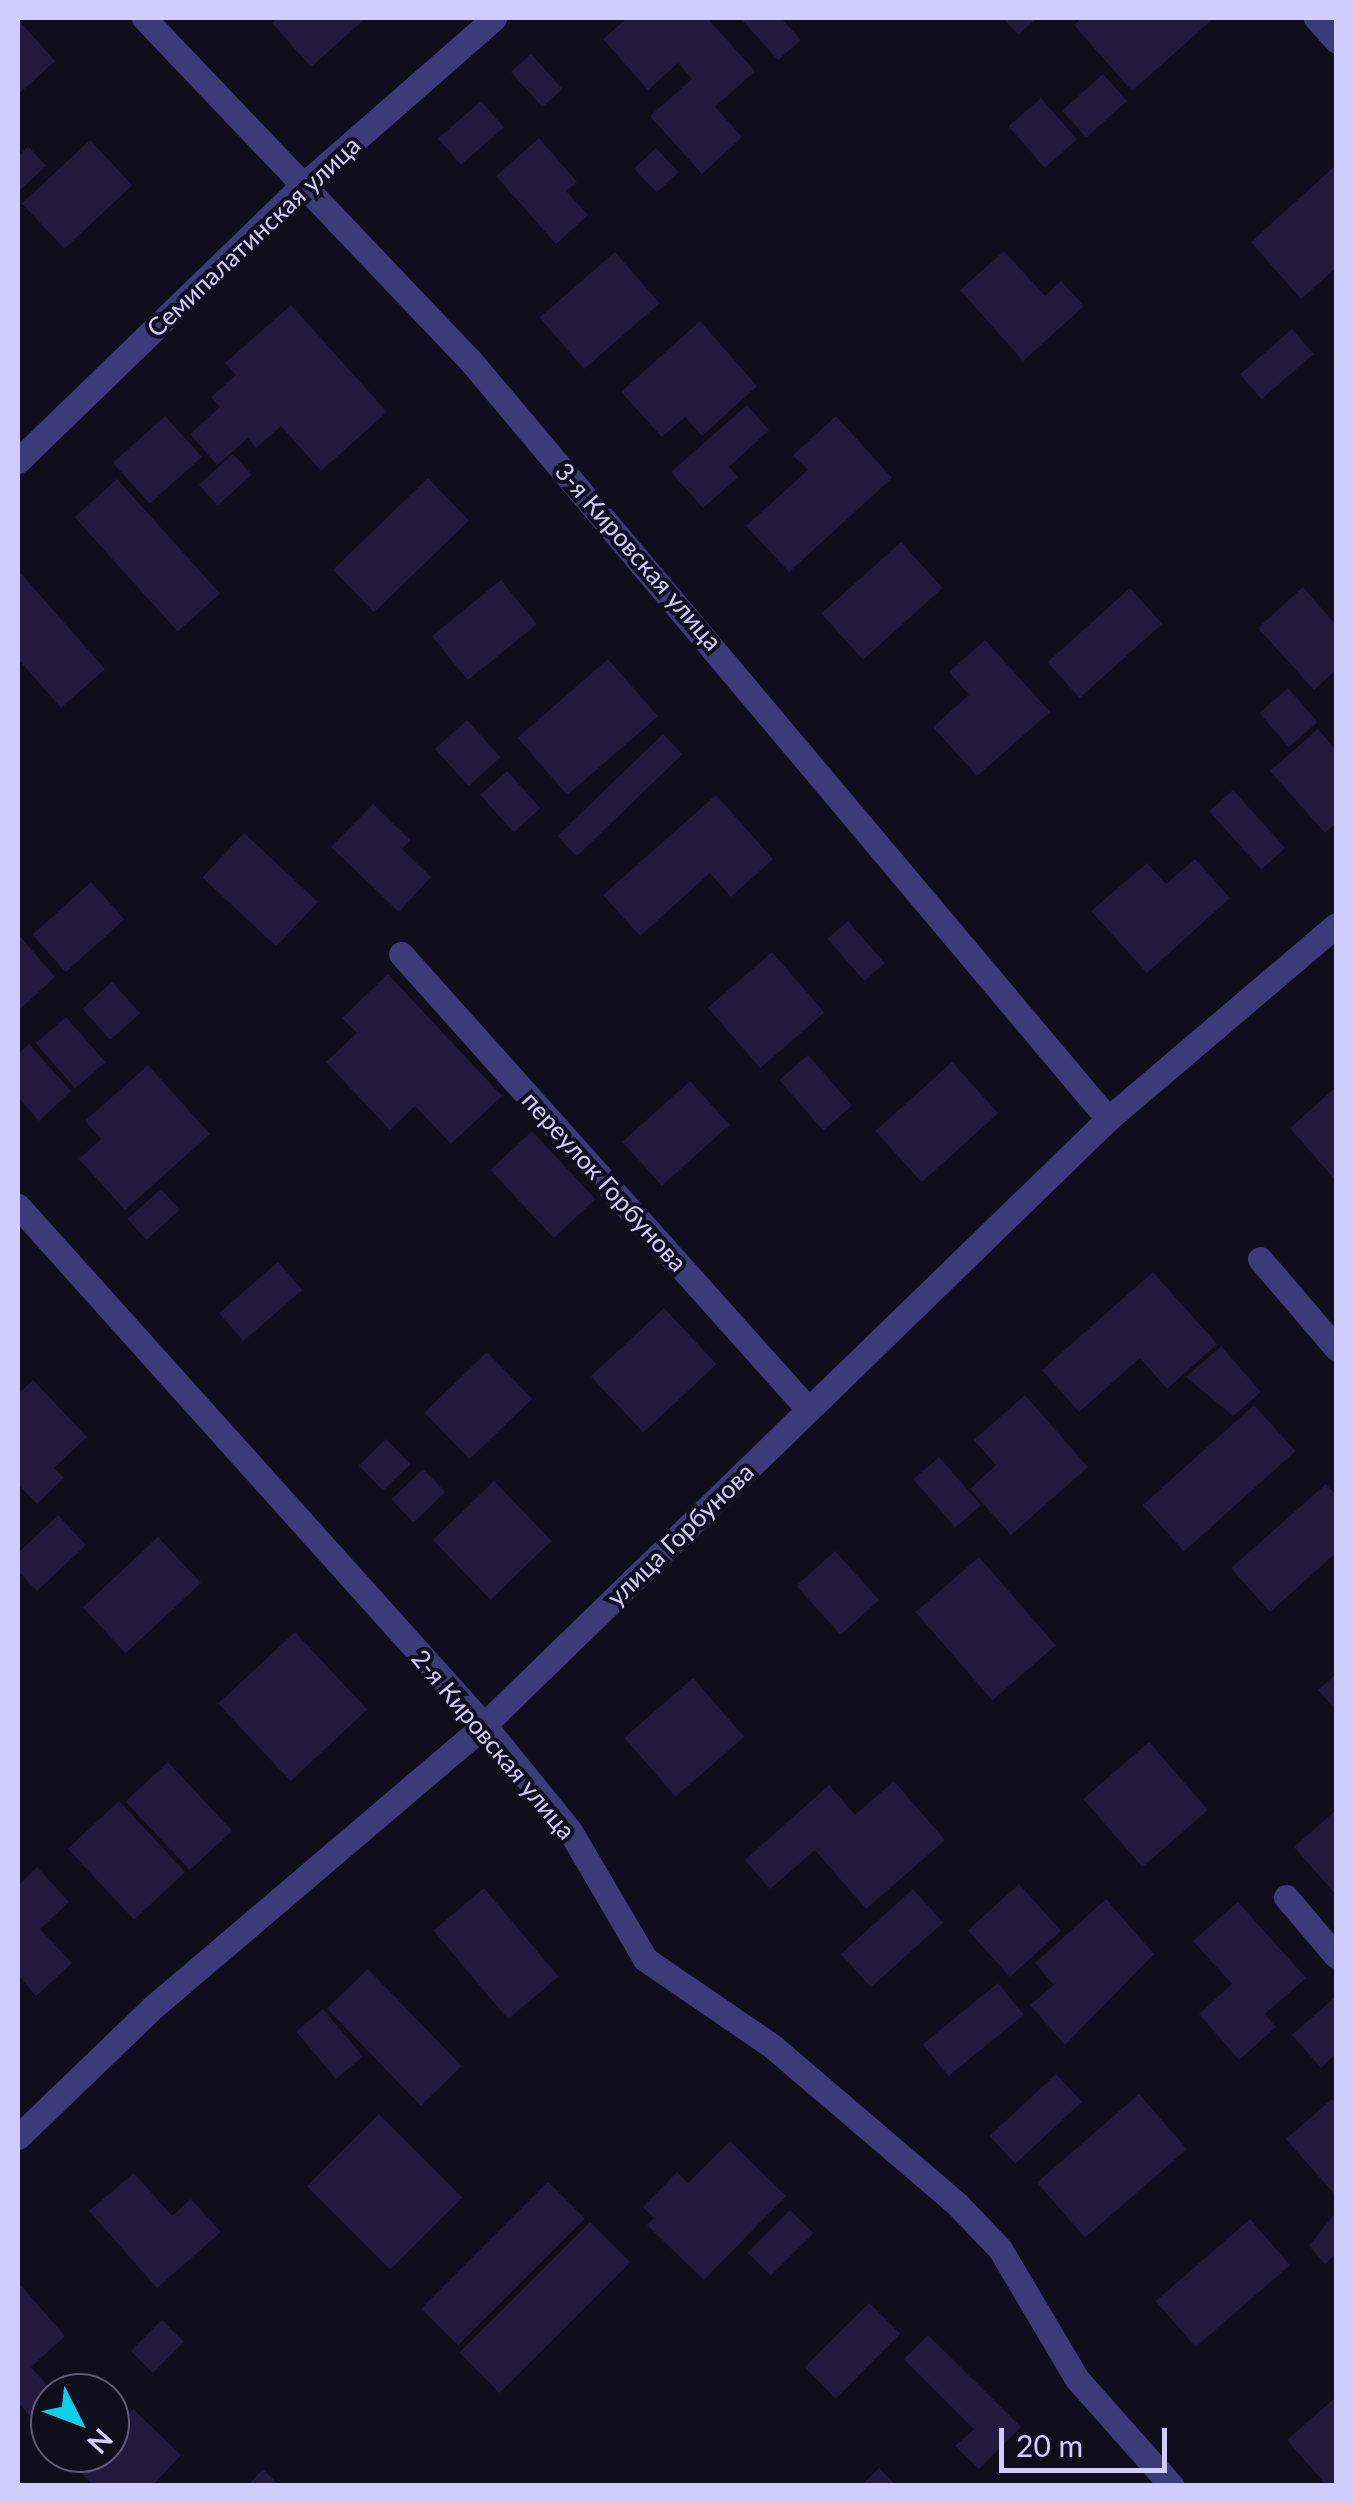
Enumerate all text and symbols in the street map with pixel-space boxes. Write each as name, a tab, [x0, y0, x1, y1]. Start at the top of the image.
street label: Семипалатинская улица	[140, 129, 366, 343]
street label: 3-я Кировская улица	[549, 456, 729, 656]
street label: переулок Горбунова	[516, 1085, 694, 1277]
street label: улица Горбунова	[600, 1456, 760, 1612]
street label: 2-я Кировская улица	[406, 1643, 582, 1845]
north arrow	[30, 2373, 130, 2473]
scale bar	[1004, 2408, 1172, 2470]
text: N	[81, 2422, 121, 2461]
text: 20 m	[1016, 2427, 1083, 2463]

